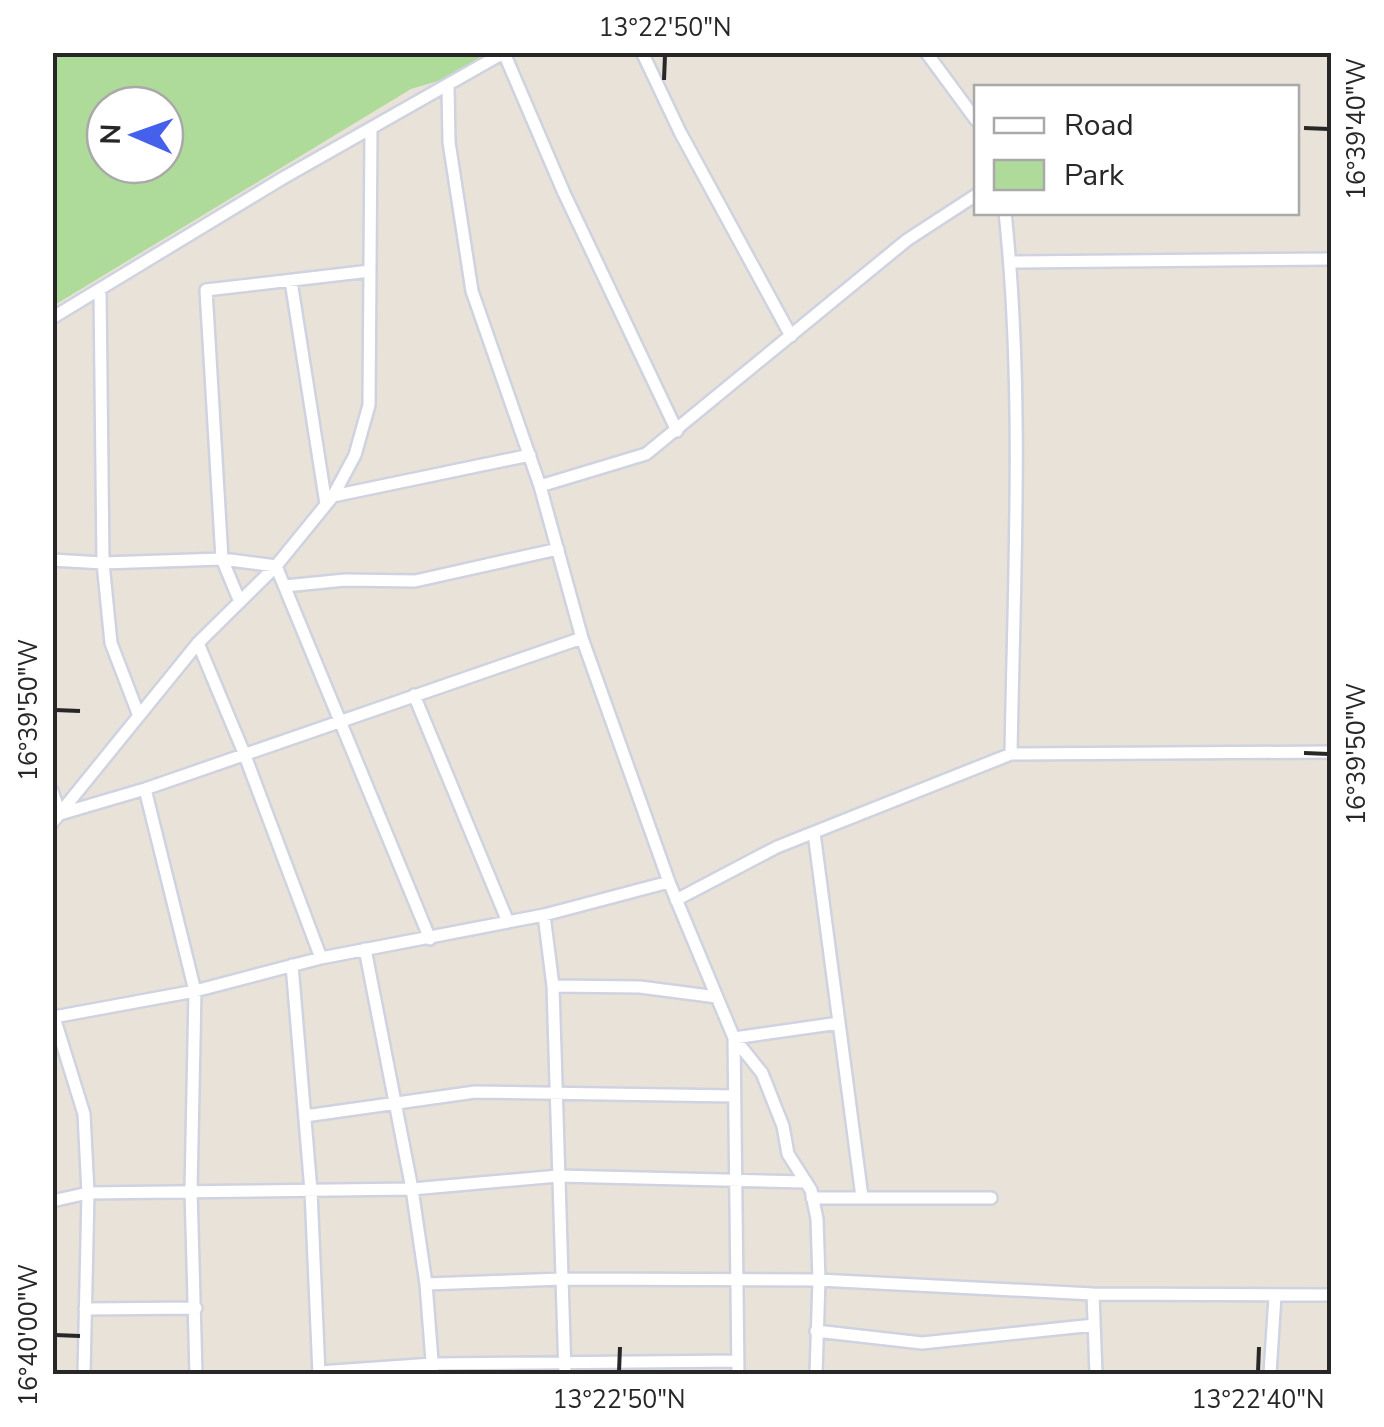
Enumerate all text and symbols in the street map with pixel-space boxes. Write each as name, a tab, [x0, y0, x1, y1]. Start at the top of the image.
text: 13°22'50"N	[598, 11, 732, 45]
text: 16°39'40"W	[1340, 58, 1374, 200]
north arrow	[85, 85, 185, 185]
legend	[974, 85, 1299, 215]
text: Road	[1064, 105, 1134, 146]
text: N	[92, 123, 130, 145]
text: Park	[1064, 155, 1125, 196]
text: 16°39'50"W	[12, 639, 46, 781]
text: 16°39'50"W	[1340, 683, 1374, 825]
text: 16°40'00"W	[12, 1264, 46, 1406]
text: 13°22'50"N	[552, 1383, 686, 1417]
text: 13°22'40"N	[1191, 1383, 1325, 1417]

